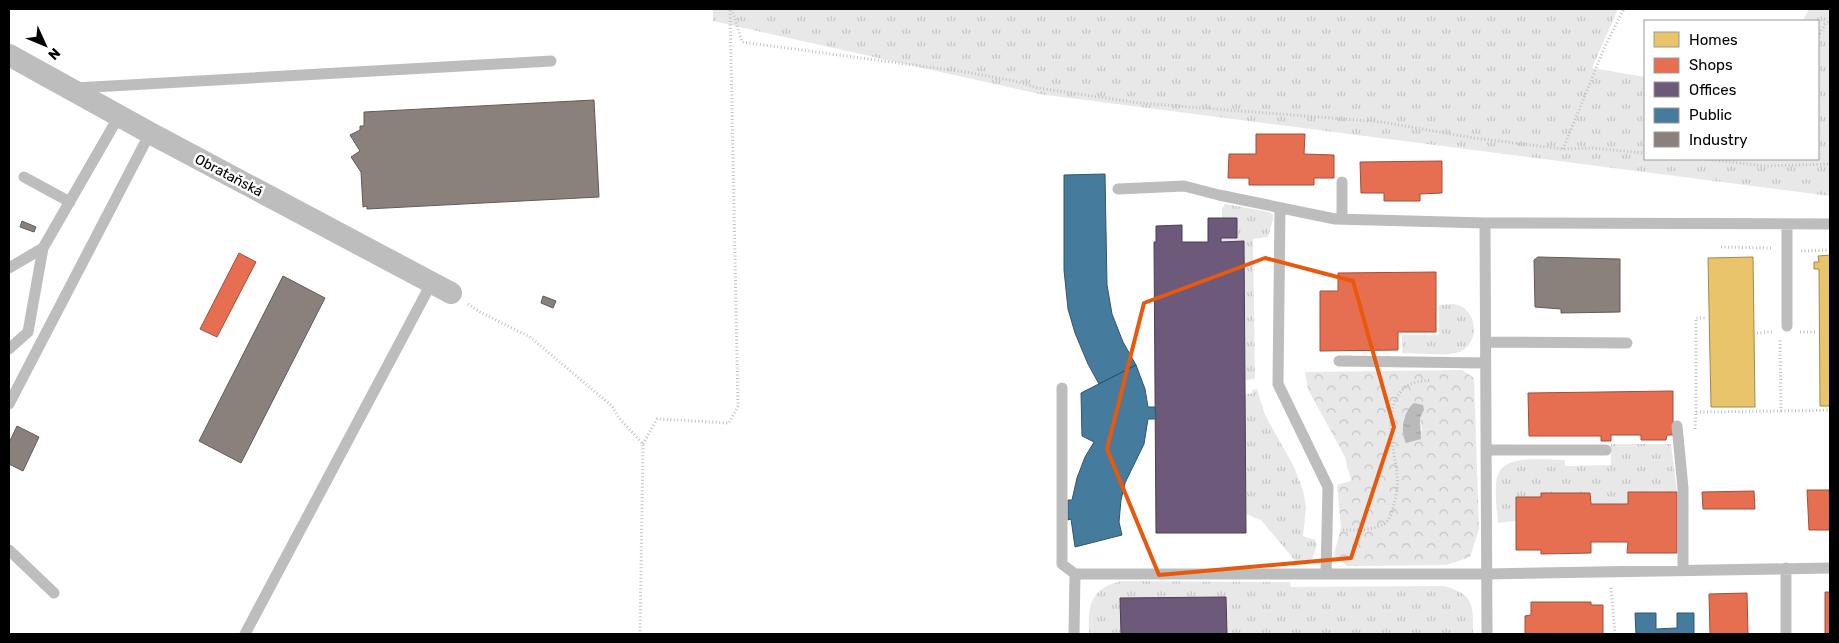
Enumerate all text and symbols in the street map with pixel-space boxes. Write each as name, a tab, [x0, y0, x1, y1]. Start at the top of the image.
north arrow	[20, 20, 70, 70]
legend	[1644, 20, 1819, 160]
text: Homes	[1689, 31, 1738, 49]
text: N	[44, 44, 64, 63]
text: Shops	[1689, 56, 1733, 74]
text: Offices	[1689, 81, 1737, 99]
text: Public	[1689, 106, 1732, 124]
text: Industry	[1689, 131, 1748, 149]
street label: Obrataňská	[192, 150, 266, 200]

